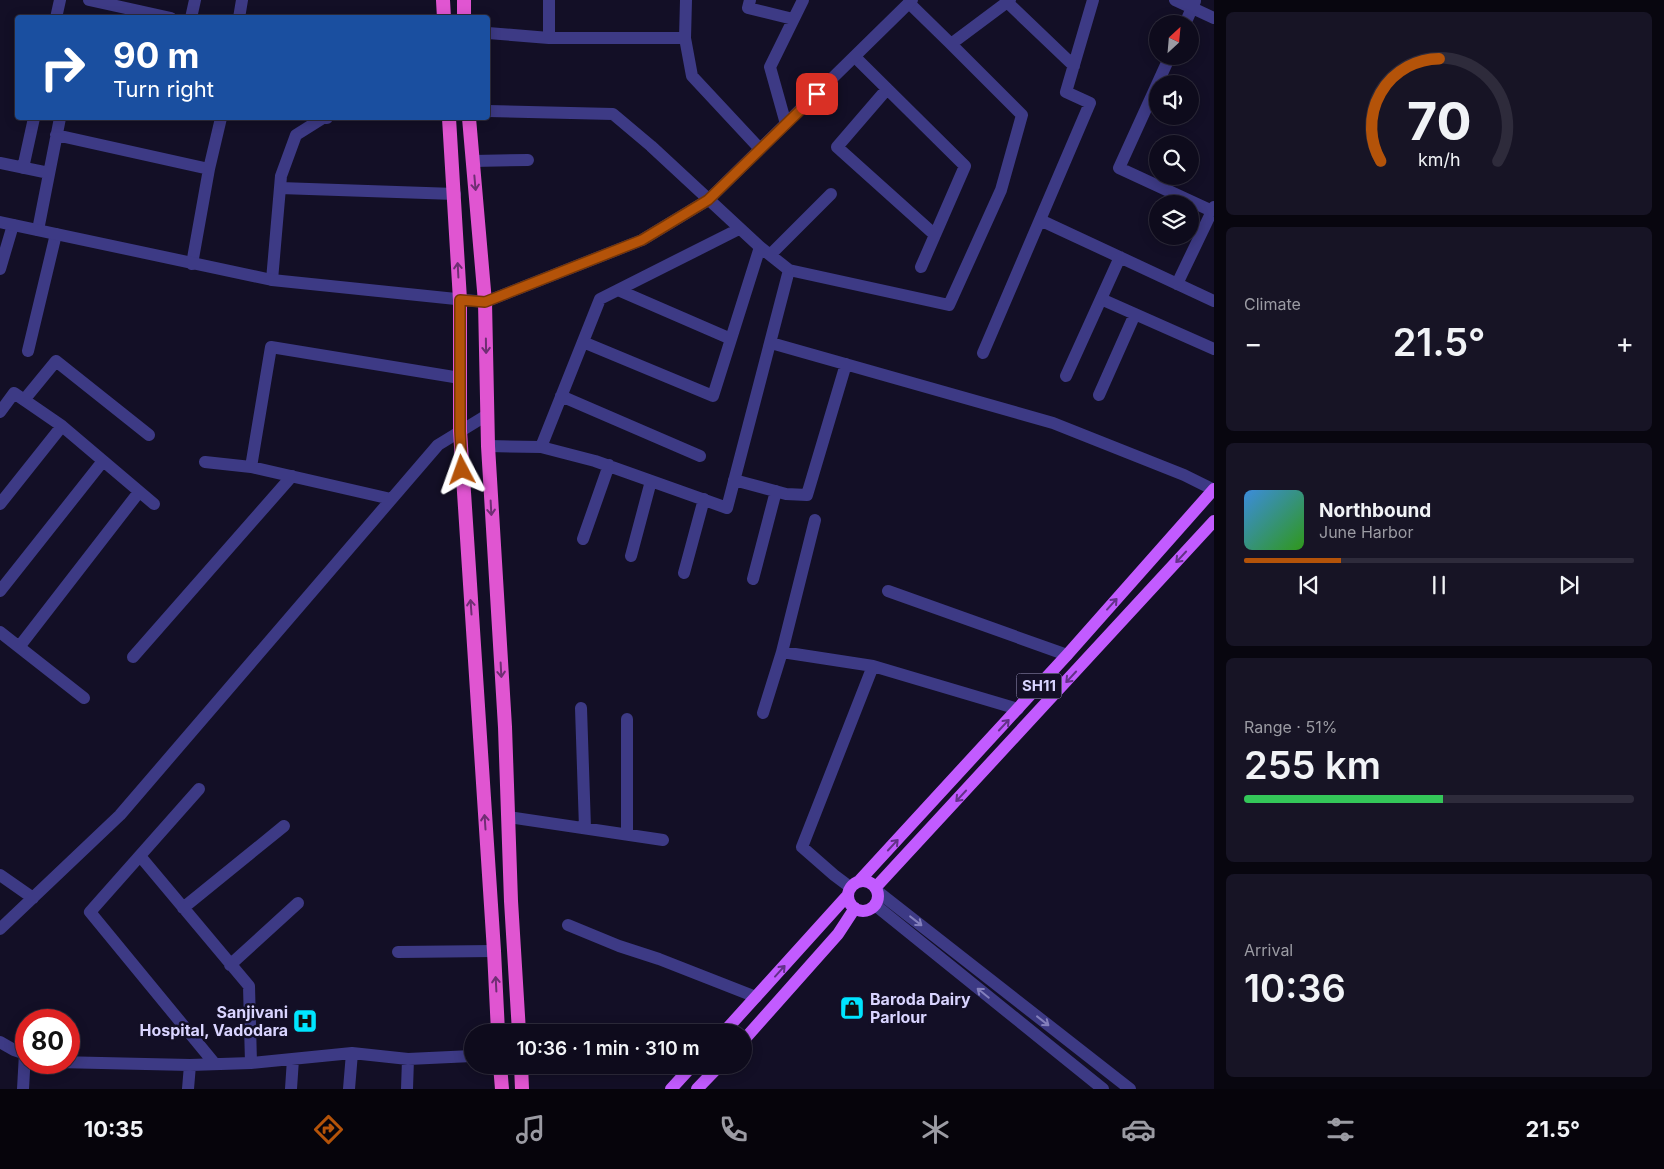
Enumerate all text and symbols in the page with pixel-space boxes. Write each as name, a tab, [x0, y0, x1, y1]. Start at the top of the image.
north arrow	[1149, 15, 1199, 65]
map controls	[1149, 15, 1199, 245]
text: 90 m	[113, 34, 200, 76]
icon: right	[30, 35, 95, 100]
pin	[796, 73, 838, 115]
button: sound	[1149, 75, 1199, 125]
text: Turn right	[113, 76, 214, 102]
icon: arrive	[803, 80, 831, 108]
text: 70	[1407, 90, 1471, 153]
button: search	[1149, 135, 1199, 185]
text: km/h	[1418, 149, 1460, 170]
one-way arrow	[471, 175, 480, 191]
button: layers	[1149, 195, 1199, 245]
one-way arrow	[454, 262, 463, 278]
text: Climate	[1244, 294, 1301, 314]
text: 21.5°	[1393, 319, 1485, 365]
text: −	[1244, 326, 1263, 360]
text: +	[1615, 326, 1634, 360]
one-way arrow	[481, 337, 491, 353]
position arrow	[435, 443, 487, 495]
text: Northbound	[1319, 499, 1431, 522]
one-way arrow	[487, 500, 496, 516]
text: June Harbor	[1319, 522, 1413, 542]
one-way arrow	[1175, 551, 1187, 564]
icon: previous	[1295, 571, 1323, 599]
icon: pause	[1425, 571, 1453, 599]
icon: next	[1555, 571, 1583, 599]
one-way arrow	[1106, 598, 1118, 611]
one-way arrow	[467, 599, 476, 615]
one-way arrow	[497, 662, 506, 678]
one-way arrow	[1065, 671, 1077, 683]
road number: SH11	[1016, 674, 1062, 698]
text: Range · 51%	[1244, 717, 1337, 737]
one-way arrow	[998, 719, 1009, 732]
text: 255 km	[1244, 742, 1381, 788]
one-way arrow	[955, 790, 967, 802]
one-way arrow	[481, 814, 490, 830]
one-way arrow	[887, 838, 899, 851]
one-way arrow	[909, 916, 923, 926]
text: Arrival	[1244, 940, 1293, 960]
one-way arrow	[774, 964, 786, 977]
text: 10:36	[1244, 965, 1346, 1011]
one-way arrow	[491, 976, 500, 992]
one-way arrow	[977, 988, 990, 999]
place label: Baroda Dairy Parlour	[870, 989, 971, 1027]
shop icon: Baroda Dairy Parlour	[839, 995, 865, 1021]
place label: Sanjivani Hospital, Vadodara	[140, 1002, 288, 1040]
hospital icon: Sanjivani Hospital, Vadodara	[292, 1008, 318, 1034]
speed limit sign: 80	[15, 1009, 80, 1074]
one-way arrow	[1037, 1016, 1050, 1027]
text: 10:36 · 1 min · 310 m	[516, 1037, 700, 1060]
icon: directions	[311, 1112, 346, 1147]
icon: music	[513, 1112, 548, 1147]
icon: phone	[716, 1112, 751, 1147]
icon: climate	[918, 1112, 953, 1147]
icon: car	[1121, 1112, 1156, 1147]
icon: filters	[1323, 1112, 1358, 1147]
text: 10:35	[84, 1116, 144, 1142]
text: 21.5°	[1526, 1116, 1580, 1142]

